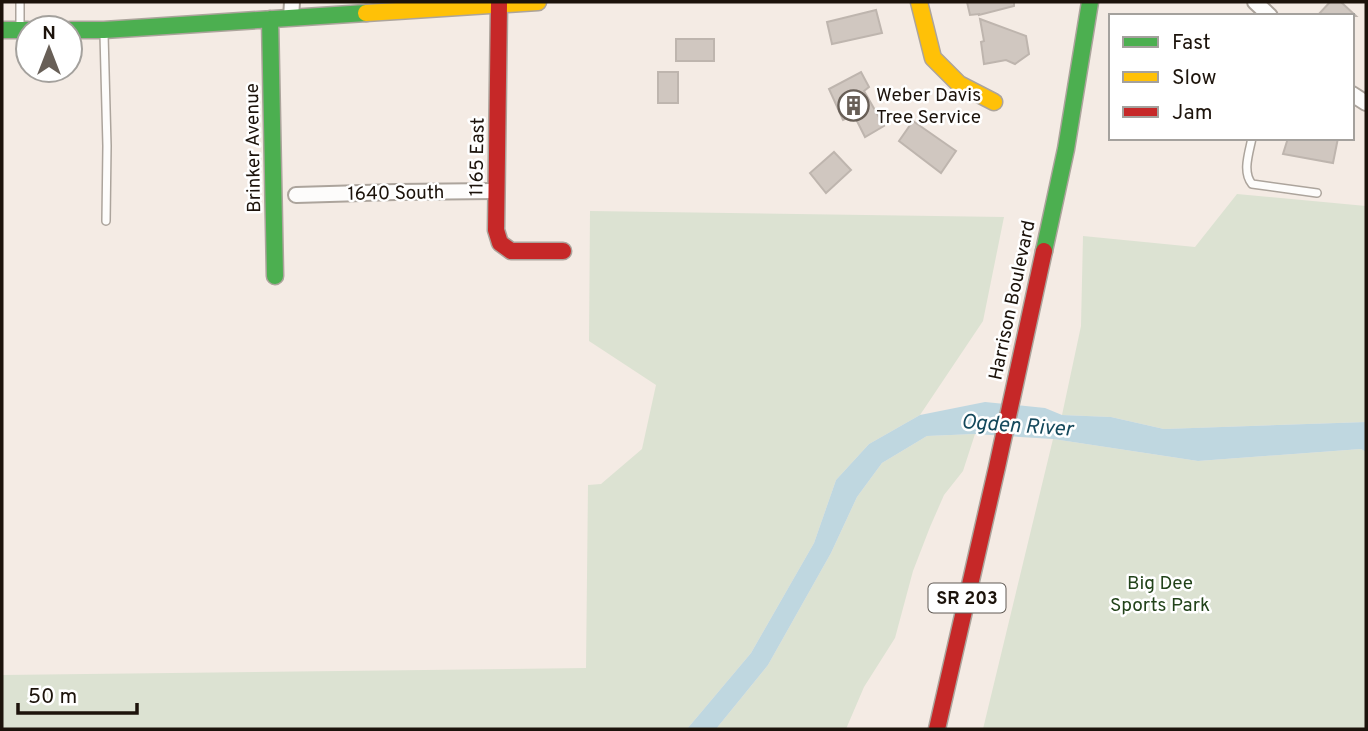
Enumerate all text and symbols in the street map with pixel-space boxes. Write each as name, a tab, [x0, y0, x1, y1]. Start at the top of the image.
north arrow	[14, 14, 84, 84]
legend	[1109, 14, 1354, 140]
text: N	[42, 22, 56, 46]
text: Fast	[1172, 30, 1211, 57]
text: Slow	[1172, 65, 1217, 92]
street label: Brinker Avenue	[241, 83, 267, 213]
place label: Weber Davis Tree Service	[876, 84, 981, 130]
building icon: Weber Davis Tree Service	[836, 88, 870, 122]
text: Jam	[1172, 100, 1213, 127]
street label: 1165 East	[465, 117, 491, 197]
street label: 1640 South	[347, 181, 445, 207]
street label: Harrison Boulevard	[984, 218, 1042, 382]
water label: Ogden River	[960, 409, 1076, 444]
park label: Big Dee Sports Park	[1110, 572, 1210, 618]
road number: SR 203	[928, 584, 1006, 612]
scale bar	[18, 672, 136, 716]
text: 50 m	[28, 684, 77, 711]

